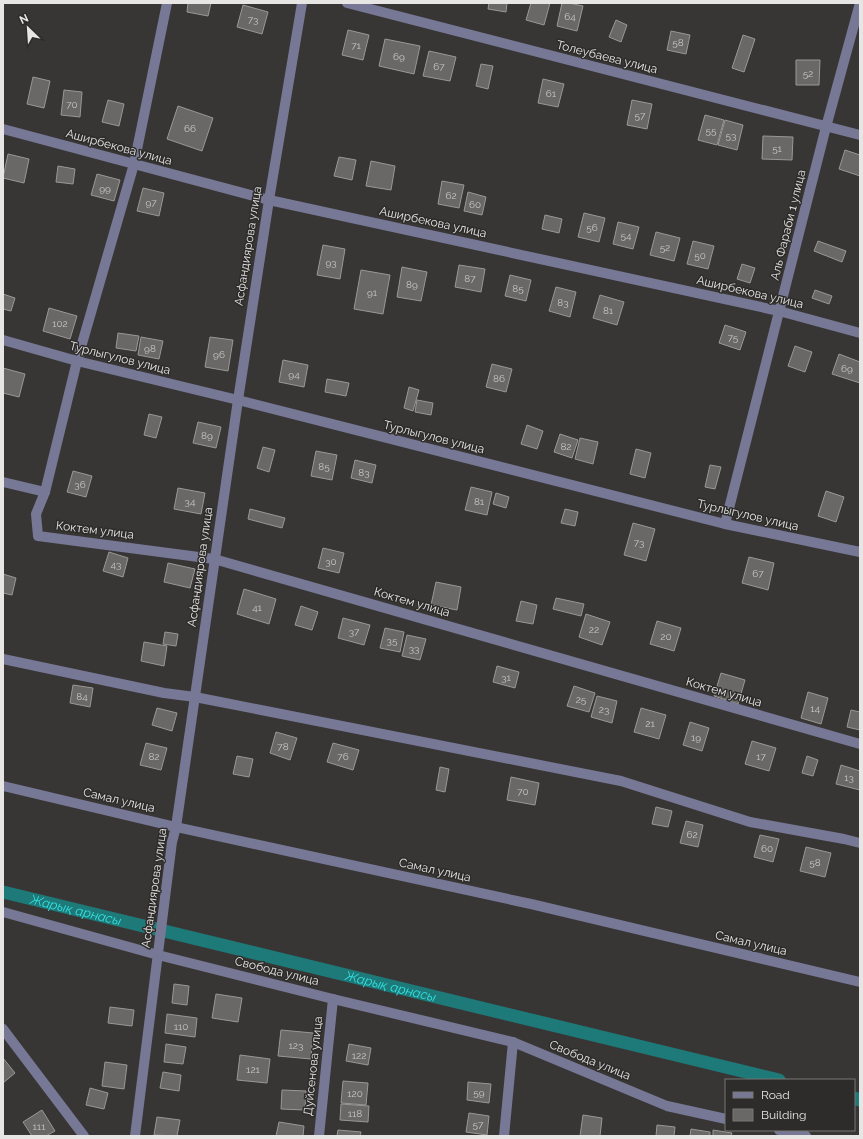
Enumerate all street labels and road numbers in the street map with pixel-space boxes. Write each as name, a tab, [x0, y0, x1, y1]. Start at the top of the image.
street label: Толеубаева улица	[555, 38, 659, 76]
street label: Аширбекова улица	[64, 126, 174, 168]
street label: Аль Фараби 1 улица	[767, 168, 809, 282]
street label: Асфандиярова улица	[232, 185, 264, 307]
street label: Аширбекова улица	[378, 204, 488, 240]
street label: Аширбекова улица	[695, 273, 805, 311]
street label: Турлыгулов улица	[68, 339, 172, 377]
street label: Турлыгулов улица	[382, 418, 486, 456]
street label: Турлыгулов улица	[696, 497, 800, 533]
street label: Асфандиярова улица	[185, 506, 215, 628]
street label: Коктем улица	[55, 518, 135, 542]
street label: Коктем улица	[372, 584, 452, 620]
street label: Коктем улица	[684, 674, 764, 710]
street label: Самал улица	[82, 785, 156, 815]
street label: Асфандиярова улица	[139, 827, 169, 949]
street label: Самал улица	[398, 856, 472, 884]
street label: Самал улица	[714, 928, 788, 958]
street label: Свобода улица	[233, 954, 321, 988]
street label: Дуйсенова улица	[301, 1016, 325, 1116]
street label: Свобода улица	[547, 1037, 633, 1083]

